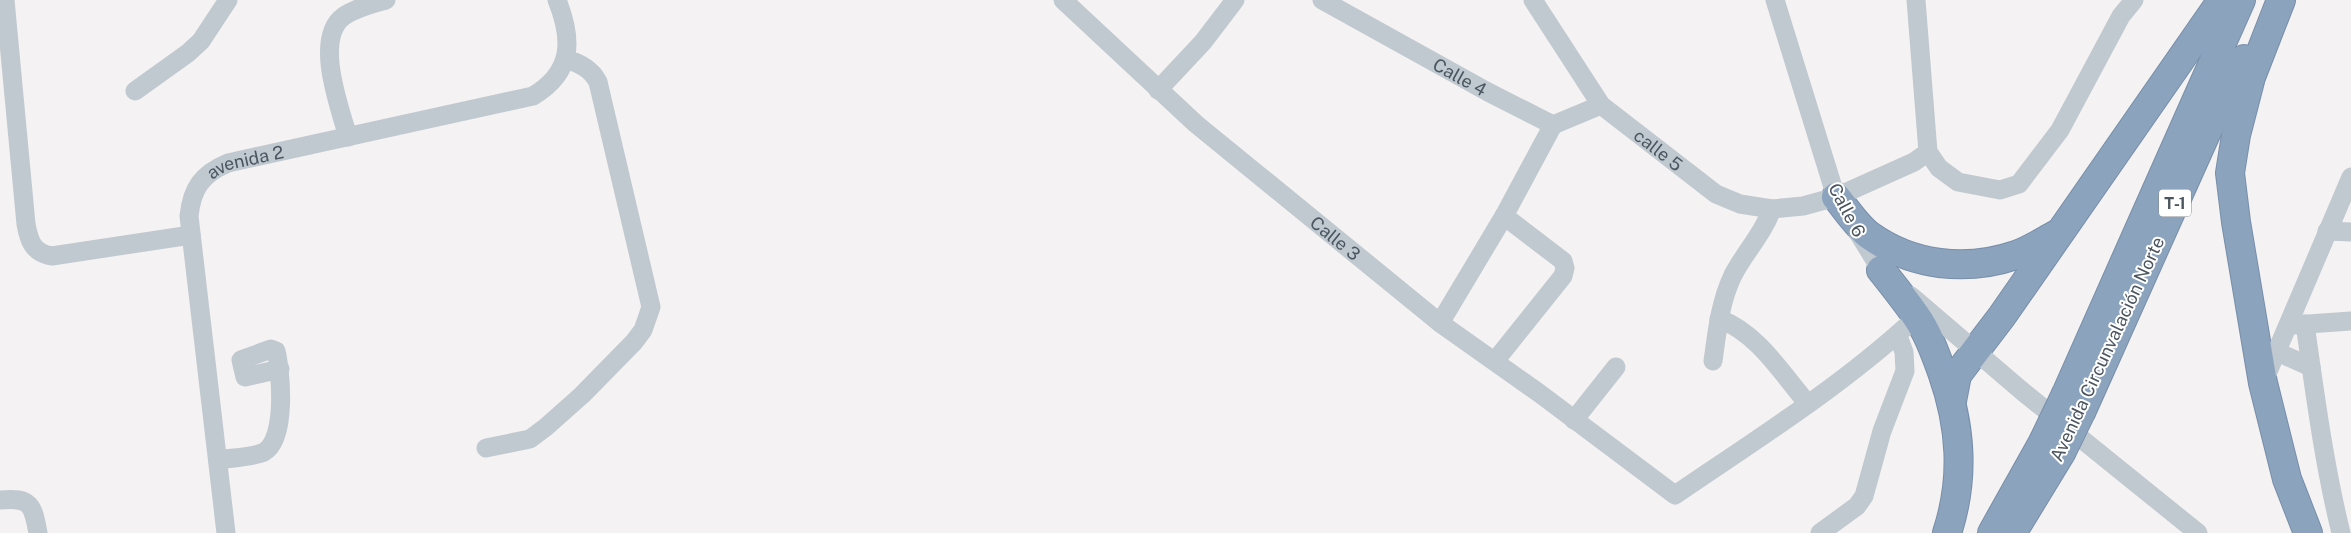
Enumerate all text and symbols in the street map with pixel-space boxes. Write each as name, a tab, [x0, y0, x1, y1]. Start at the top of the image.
street label: Calle 4	[1430, 53, 1491, 100]
street label: calle 5	[1630, 124, 1687, 175]
street label: avenida 2	[202, 141, 286, 183]
street label: Calle 6	[1824, 179, 1870, 241]
road number: T-1	[2159, 190, 2191, 217]
street label: Calle 3	[1306, 211, 1365, 264]
street label: Avenida Circunvalación Norte	[2046, 233, 2168, 465]

